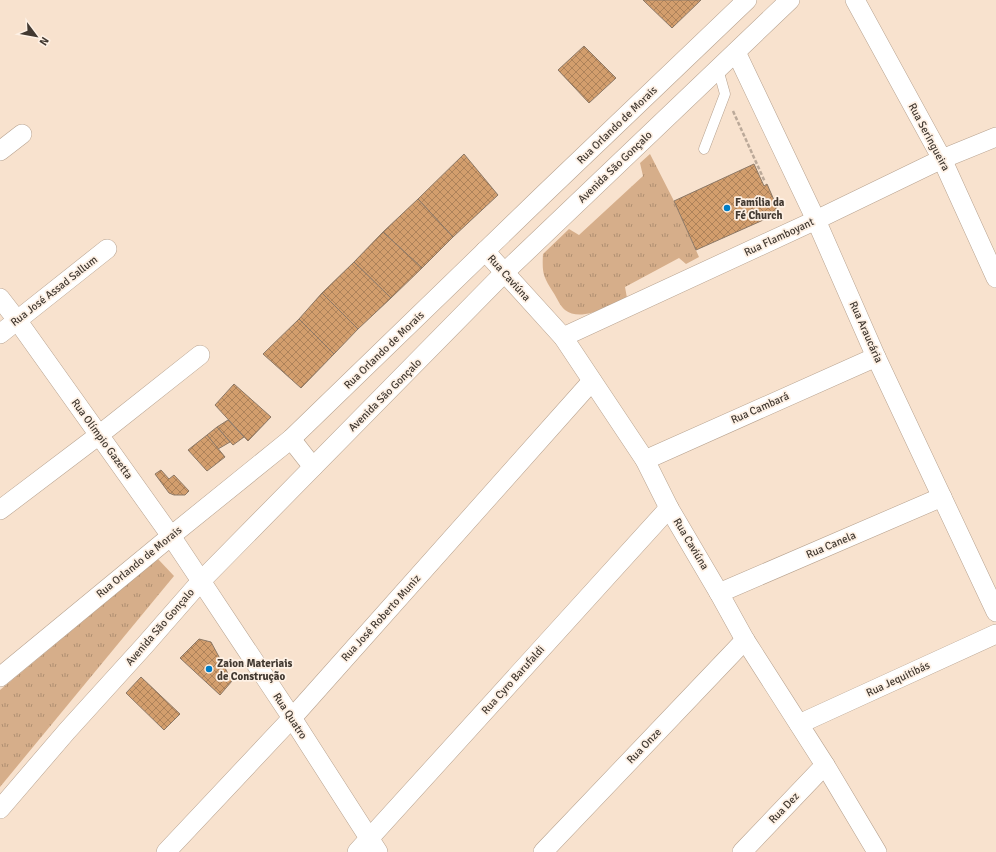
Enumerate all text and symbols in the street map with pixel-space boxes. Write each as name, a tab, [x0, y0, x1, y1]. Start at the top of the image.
north arrow	[16, 16, 56, 56]
text: N	[37, 34, 52, 48]
street label: Rua Orlando de Morais	[574, 83, 660, 167]
street label: Rua Seringueira	[906, 101, 953, 174]
street label: Avenida São Gonçalo	[575, 128, 655, 206]
place label: Família da Fé Church	[735, 196, 785, 222]
marker: Família da Fé Church	[722, 203, 732, 213]
street label: Rua Flamboyant	[742, 215, 816, 259]
street label: Rua Caviúna	[485, 252, 533, 304]
street label: Rua José Assad Sallum	[8, 253, 100, 329]
street label: Rua Araucária	[847, 299, 886, 365]
street label: Rua Orlando de Morais	[341, 308, 427, 392]
street label: Avenida São Gonçalo	[346, 356, 424, 434]
street label: Rua Cambará	[729, 389, 791, 427]
street label: Rua Olímpio Gazetta	[69, 396, 136, 482]
street label: Rua Caviúna	[671, 516, 712, 572]
street label: Rua Orlando de Morais	[94, 523, 184, 600]
street label: Rua Canela	[804, 529, 858, 561]
street label: Rua José Roberto Muniz	[339, 572, 423, 664]
street label: Avenida São Gonçalo	[123, 586, 197, 668]
street label: Rua Cyro Barufaldi	[479, 643, 547, 717]
place label: Zaion Materiais de Construção	[217, 657, 292, 683]
street label: Rua Jequitibás	[864, 659, 932, 699]
marker: Zaion Materiais de Construção	[204, 664, 214, 674]
street label: Rua Quatro	[270, 690, 310, 742]
street label: Rua Onze	[624, 726, 664, 766]
street label: Rua Dez	[766, 790, 802, 826]

